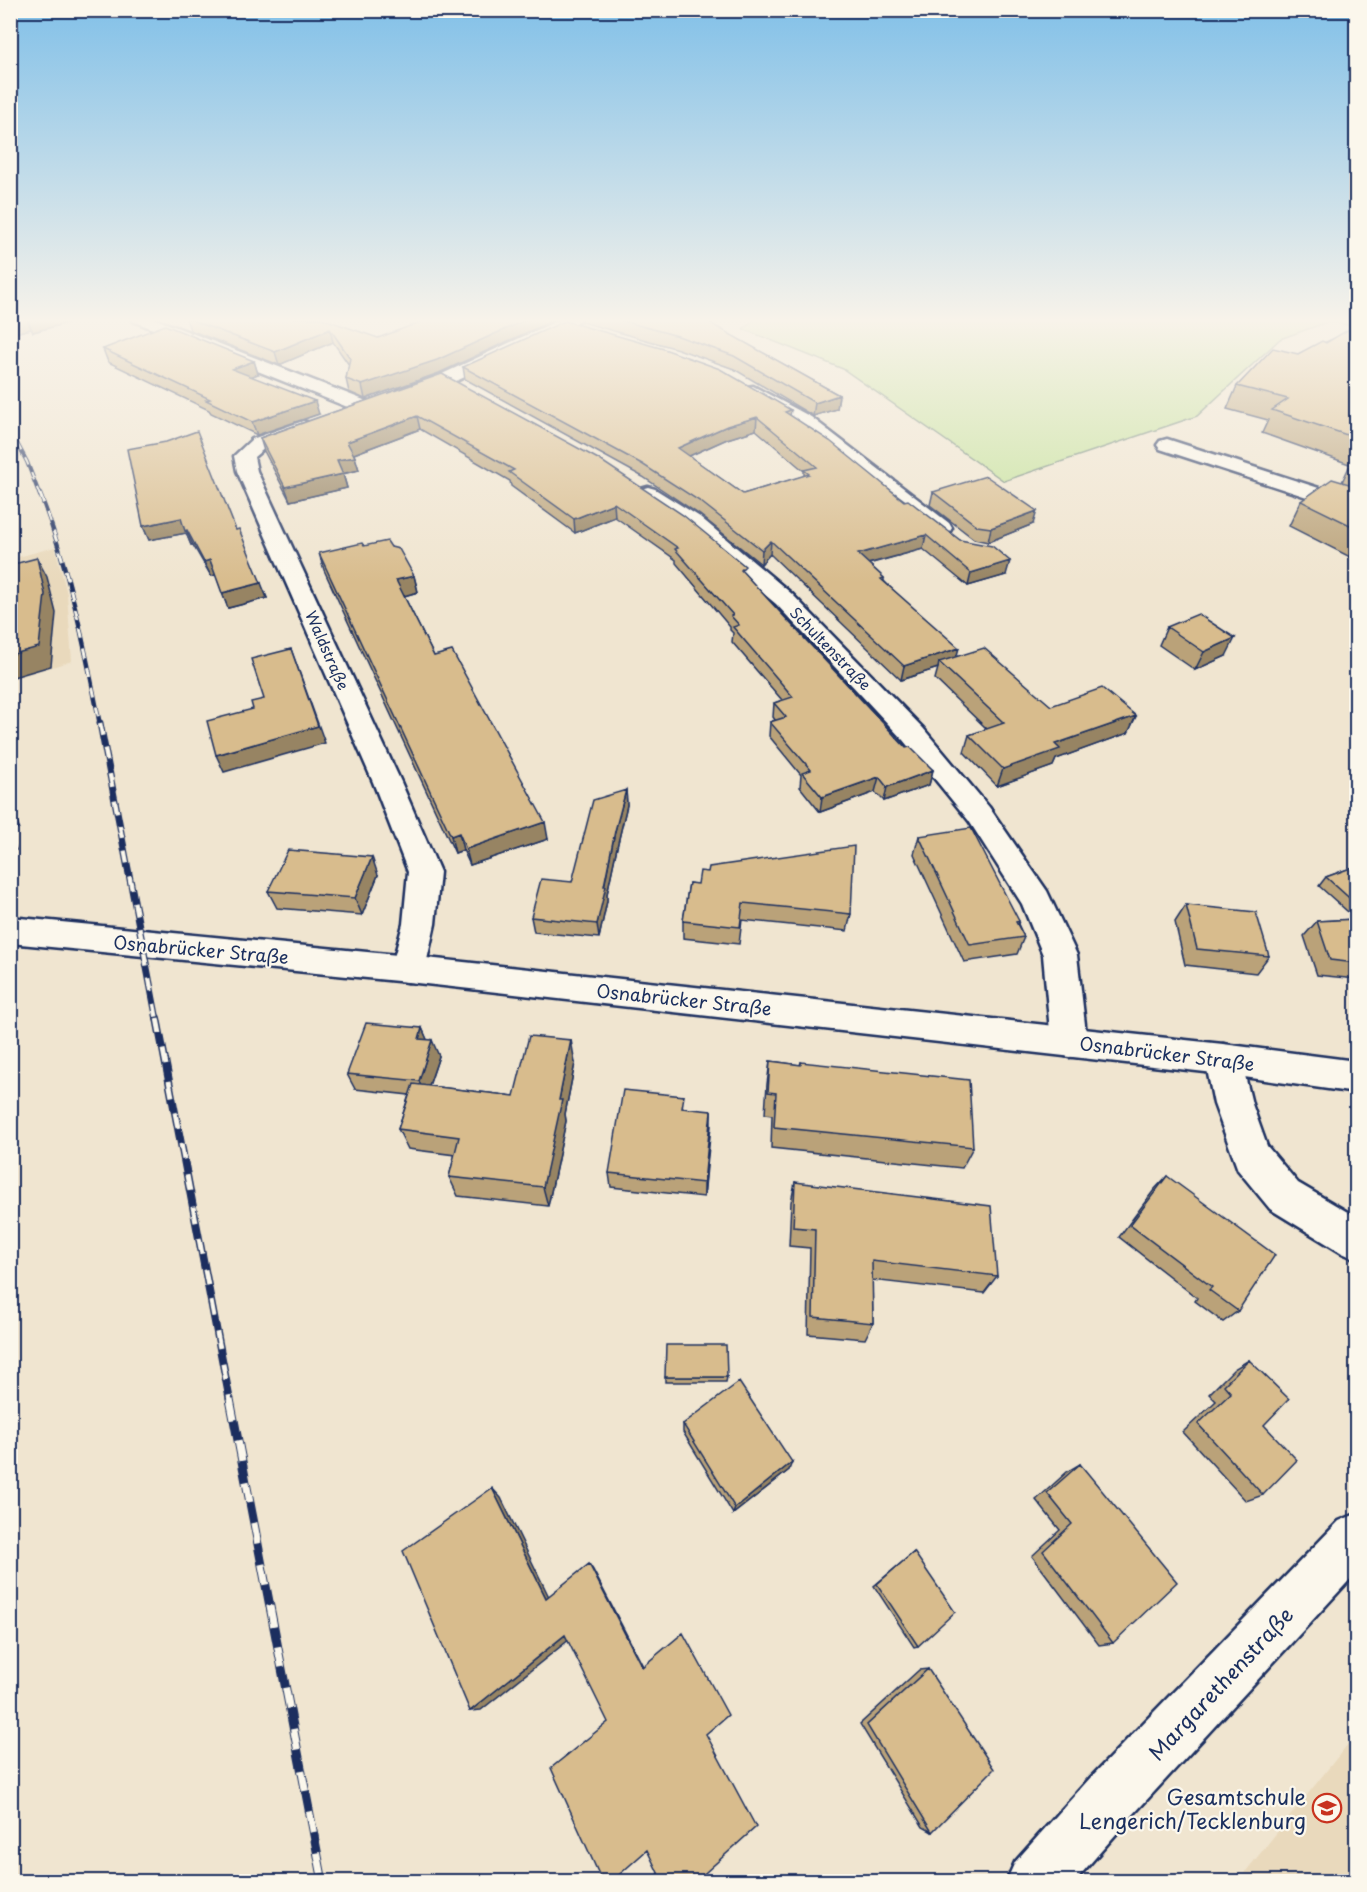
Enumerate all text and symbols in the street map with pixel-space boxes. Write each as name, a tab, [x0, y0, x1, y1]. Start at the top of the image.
street label: Schultenstraße	[785, 601, 877, 695]
street label: Waldstraße	[300, 607, 356, 693]
street label: Osnabrücker Straße	[112, 928, 290, 970]
street label: Osnabrücker Straße	[595, 976, 773, 1022]
street label: Osnabrücker Straße	[1078, 1029, 1256, 1077]
street label: Margarethenstraße	[1140, 1599, 1300, 1767]
place label: Gesamtschule Lengerich/Tecklenburg	[1079, 1780, 1306, 1836]
school or university icon: Gesamtschule Lengerich/Tecklenburg	[1311, 1792, 1343, 1824]

